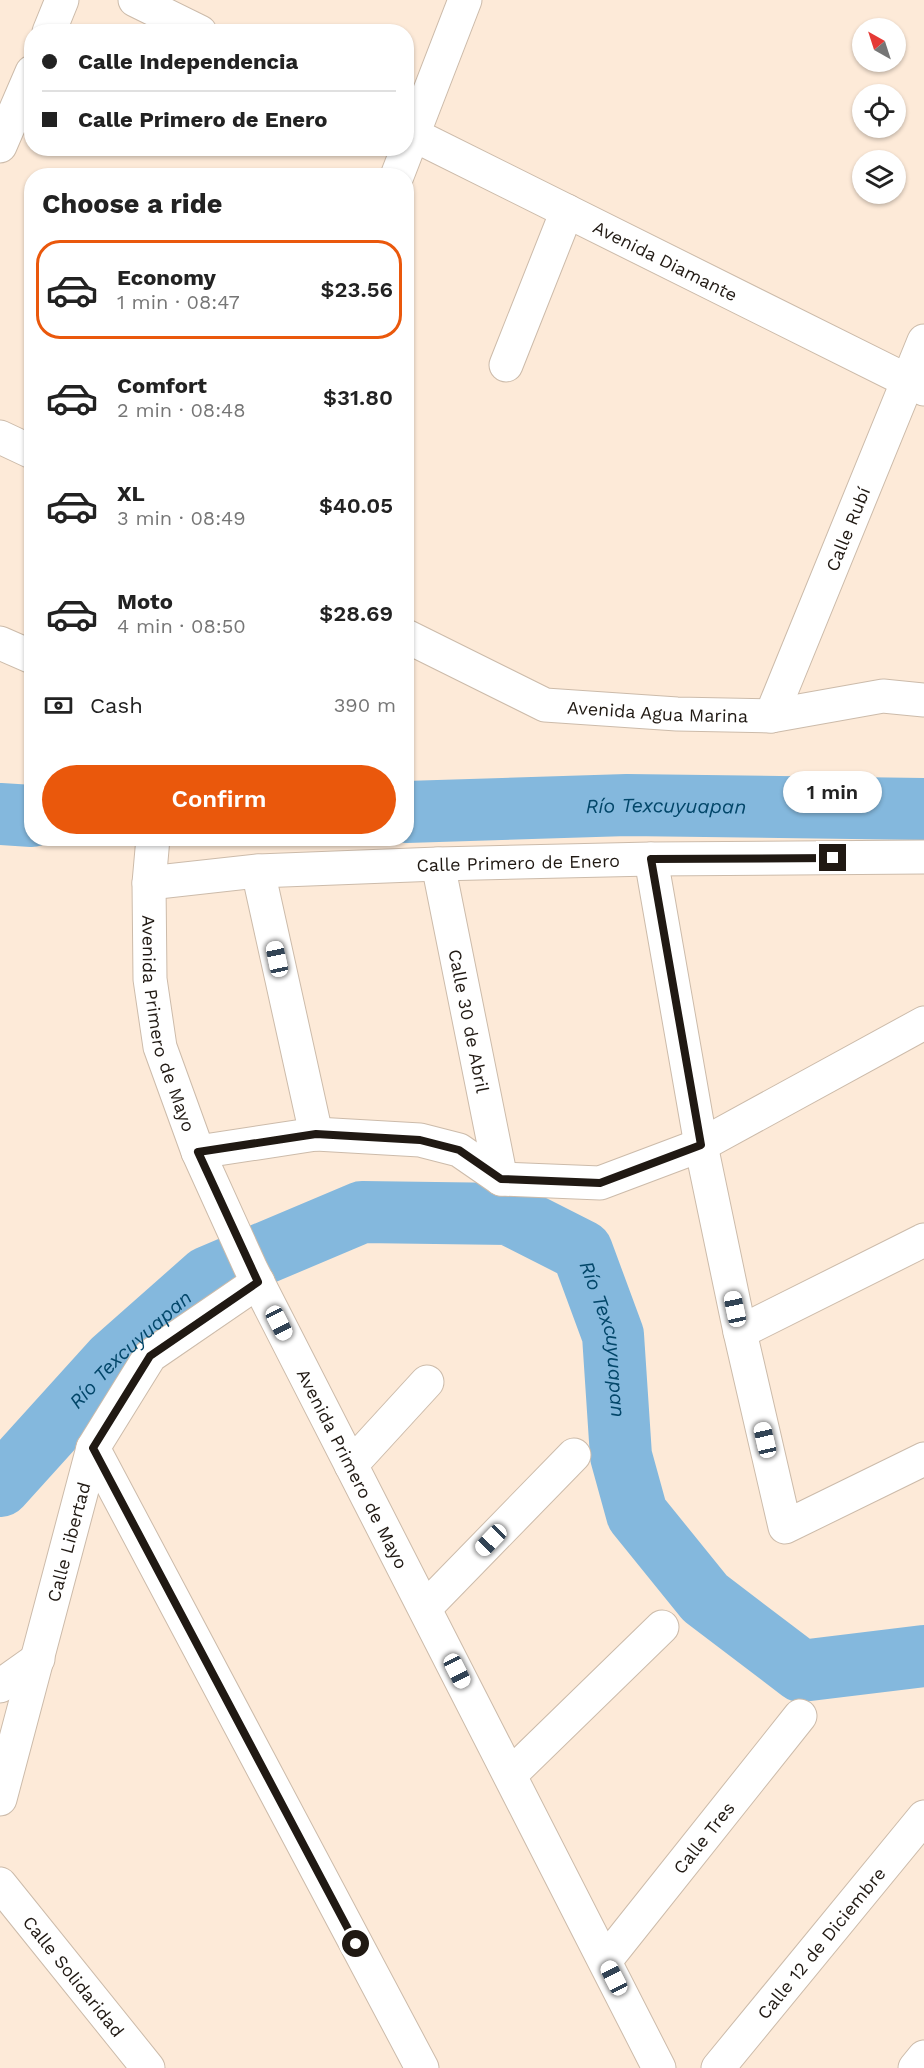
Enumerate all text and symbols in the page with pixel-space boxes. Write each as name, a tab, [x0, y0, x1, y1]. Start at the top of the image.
north arrow	[852, 18, 906, 72]
map controls	[852, 18, 906, 204]
text: Calle Independencia	[78, 49, 298, 74]
button: locate	[852, 84, 906, 138]
text: Calle Primero de Enero	[78, 107, 328, 132]
button: layers	[852, 150, 906, 204]
text: Choose a ride	[42, 188, 222, 220]
street label: Avenida Diamante	[590, 216, 741, 305]
icon: car	[45, 263, 99, 317]
text: Economy	[117, 265, 216, 290]
text: $23.56	[321, 277, 393, 302]
text: 1 min · 08:47	[117, 290, 240, 314]
icon: car	[45, 371, 99, 425]
text: Comfort	[117, 373, 207, 398]
text: $31.80	[323, 385, 393, 410]
text: 2 min · 08:48	[117, 398, 246, 422]
icon: car	[45, 479, 99, 533]
text: XL	[117, 481, 145, 506]
street label: Calle Rubí	[821, 484, 874, 574]
text: $40.05	[319, 493, 393, 518]
text: 3 min · 08:49	[117, 506, 246, 530]
icon: car	[45, 587, 99, 641]
text: Moto	[117, 589, 173, 614]
text: $28.69	[319, 601, 393, 626]
text: 4 min · 08:50	[117, 614, 246, 638]
icon: cash	[42, 689, 75, 722]
text: Cash	[90, 693, 143, 718]
text: 390 m	[334, 693, 396, 717]
street label: Avenida Agua Marina	[567, 696, 748, 726]
button: Confirm	[42, 765, 396, 834]
callout: 1 min	[784, 771, 882, 813]
text: 1 min	[807, 780, 858, 804]
water label: Río Texcuyuapan	[585, 793, 746, 819]
route end	[819, 844, 846, 871]
street label: Calle Primero de Enero	[416, 849, 620, 875]
street label: Avenida Primero de Mayo	[139, 915, 200, 1134]
car	[264, 940, 290, 978]
street label: Calle 30 de Abril	[445, 947, 494, 1095]
water label: Río Texcuyuapan	[575, 1257, 630, 1418]
water label: Río Texcuyuapan	[64, 1285, 196, 1413]
car	[722, 1290, 748, 1328]
car	[263, 1303, 295, 1343]
street label: Avenida Primero de Mayo	[293, 1365, 413, 1572]
car	[752, 1420, 778, 1460]
street label: Calle Libertad	[42, 1480, 94, 1604]
car	[472, 1521, 510, 1559]
car	[441, 1651, 473, 1691]
street label: Calle Tres	[668, 1797, 738, 1878]
street label: Calle 12 de Diciembre	[752, 1863, 889, 2023]
street label: Calle Solidaridad	[19, 1911, 129, 2041]
route start	[342, 1930, 369, 1957]
car	[598, 1958, 630, 1998]

